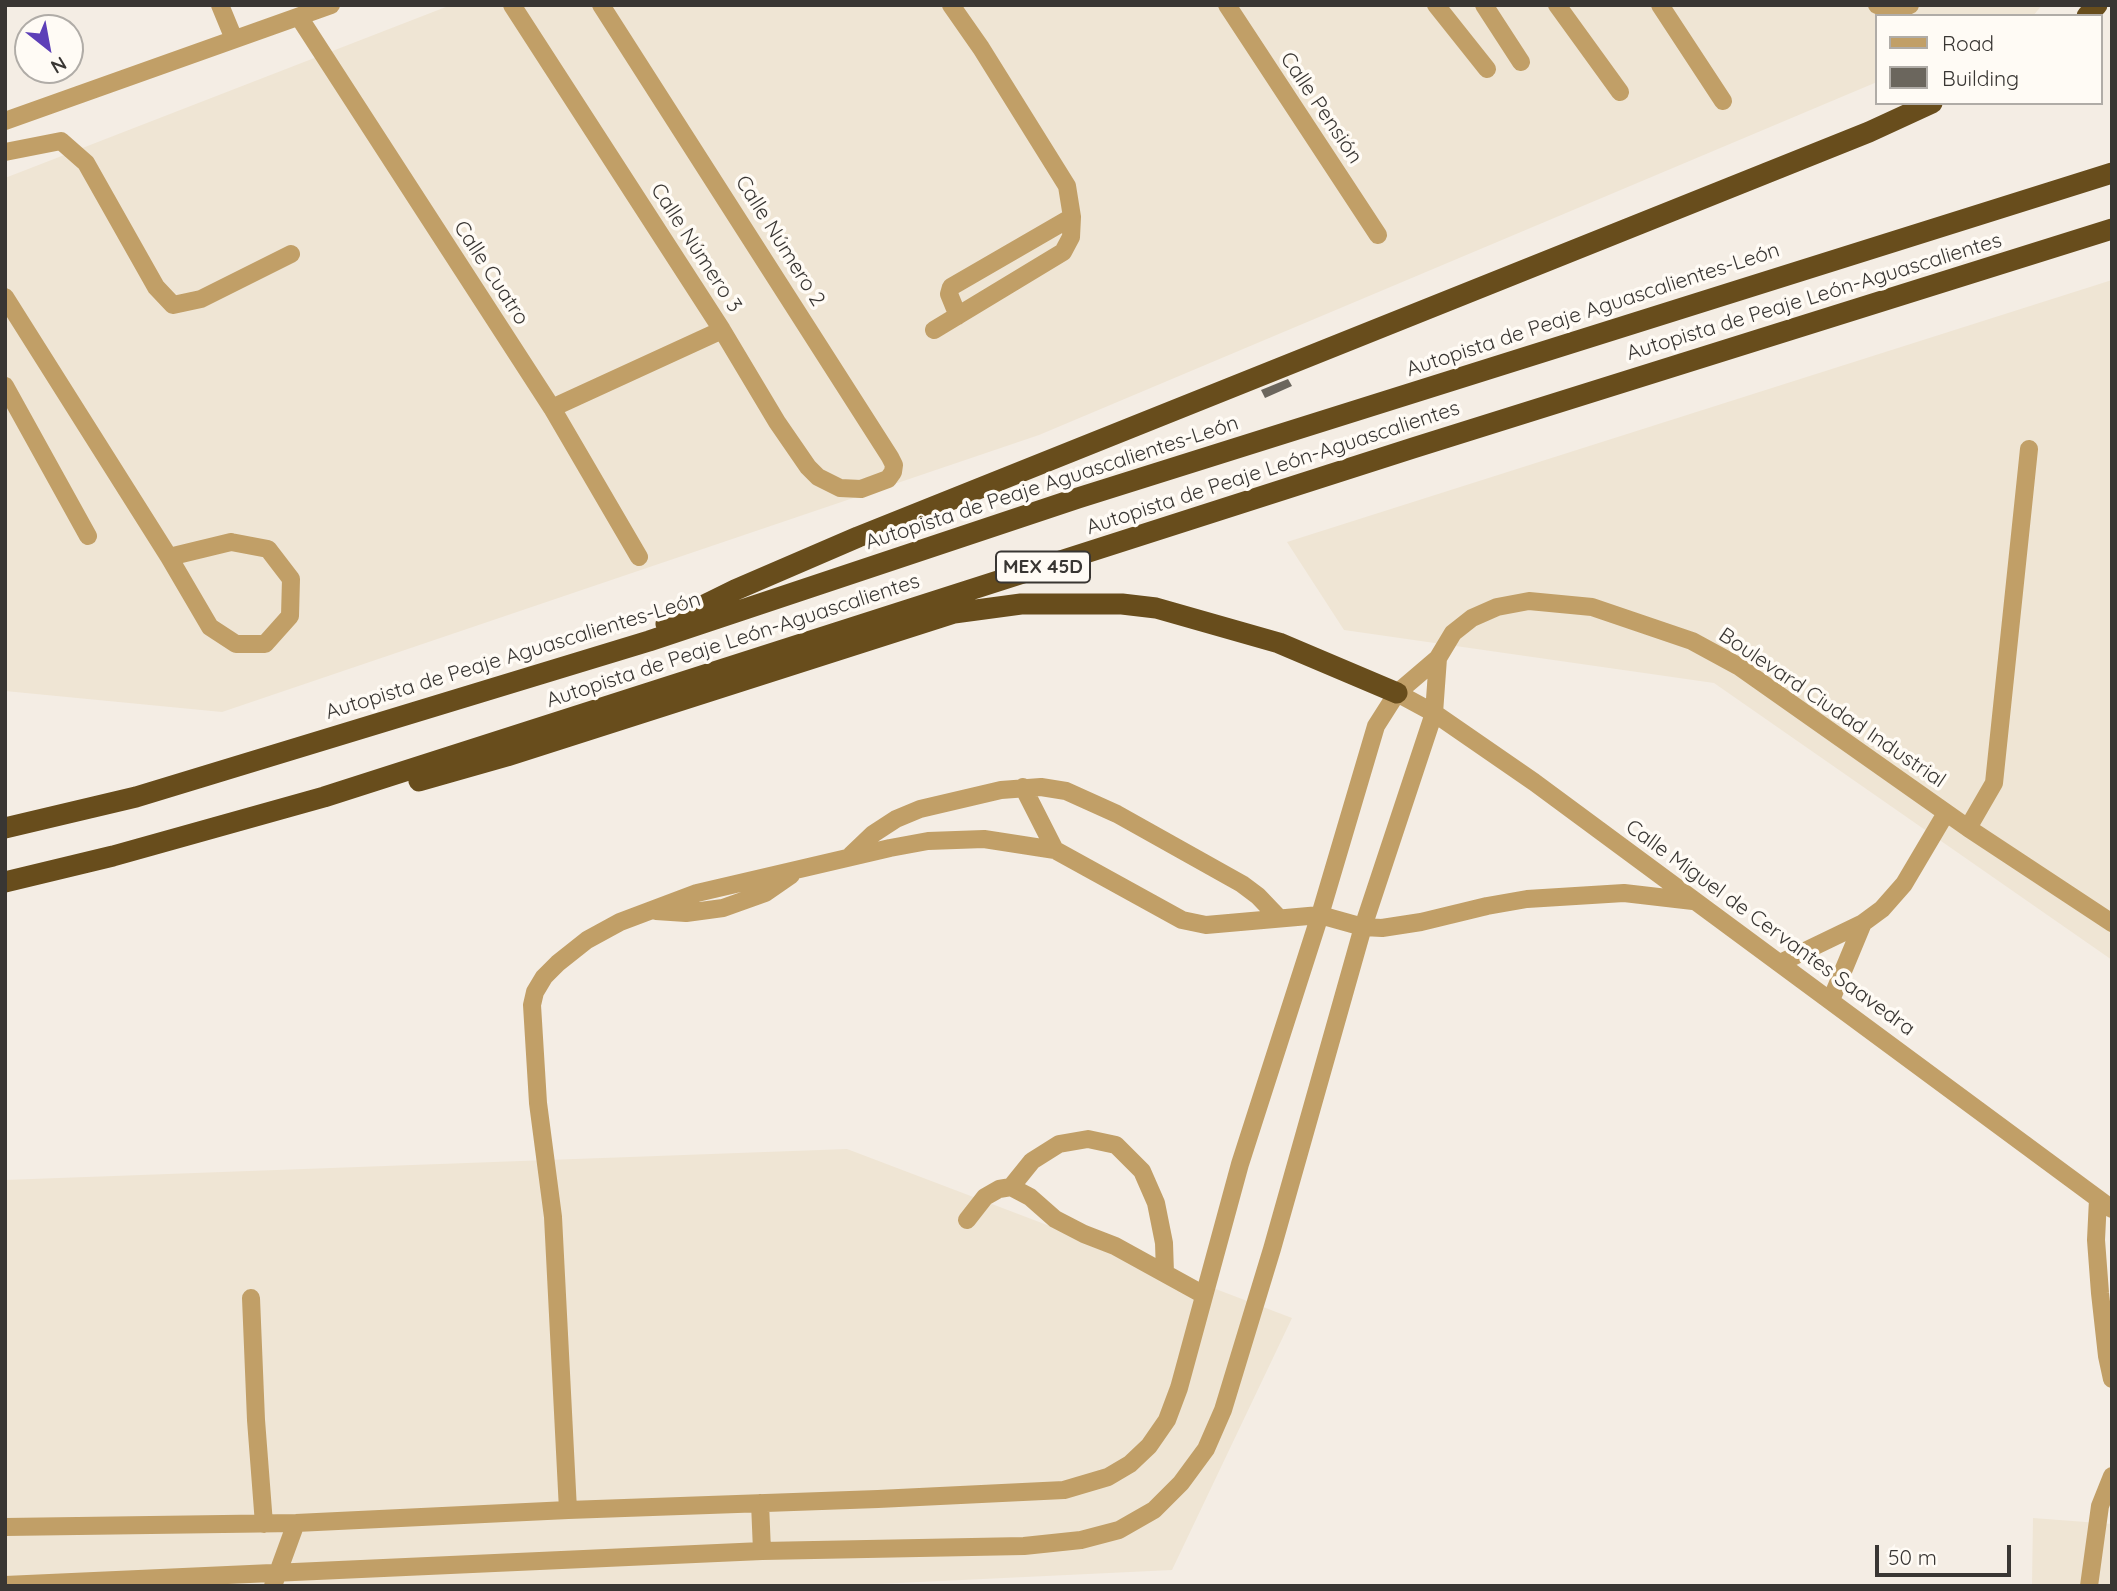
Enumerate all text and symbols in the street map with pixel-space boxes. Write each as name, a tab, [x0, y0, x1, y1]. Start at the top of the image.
north arrow	[14, 14, 84, 84]
legend	[1876, 14, 2103, 105]
text: Road	[1942, 30, 1994, 56]
street label: Calle Pensión	[1274, 47, 1368, 169]
text: N	[47, 51, 71, 79]
text: Building	[1942, 65, 2019, 91]
street label: Calle Número 2	[730, 171, 830, 311]
street label: Calle Número 3	[645, 179, 747, 317]
street label: Calle Cuatro	[448, 216, 534, 330]
street label: Autopista de Peaje León-Aguascalientes	[1623, 228, 2005, 366]
street label: Autopista de Peaje Aguascalientes-León	[1403, 238, 1783, 382]
street label: Autopista de Peaje León-Aguascalientes	[1083, 396, 1463, 540]
street label: Autopista de Peaje Aguascalientes-León	[862, 411, 1242, 555]
road number: MEX 45D	[996, 552, 1090, 582]
street label: Autopista de Peaje León-Aguascalientes	[543, 569, 923, 713]
street label: Autopista de Peaje Aguascalientes-León	[322, 587, 704, 725]
street label: Boulevard Ciudad Industrial	[1714, 623, 1950, 793]
street label: Calle Miguel de Cervantes Saavedra	[1620, 815, 1920, 1041]
scale bar	[1879, 1532, 2016, 1576]
text: 50 m	[1888, 1544, 1937, 1570]

